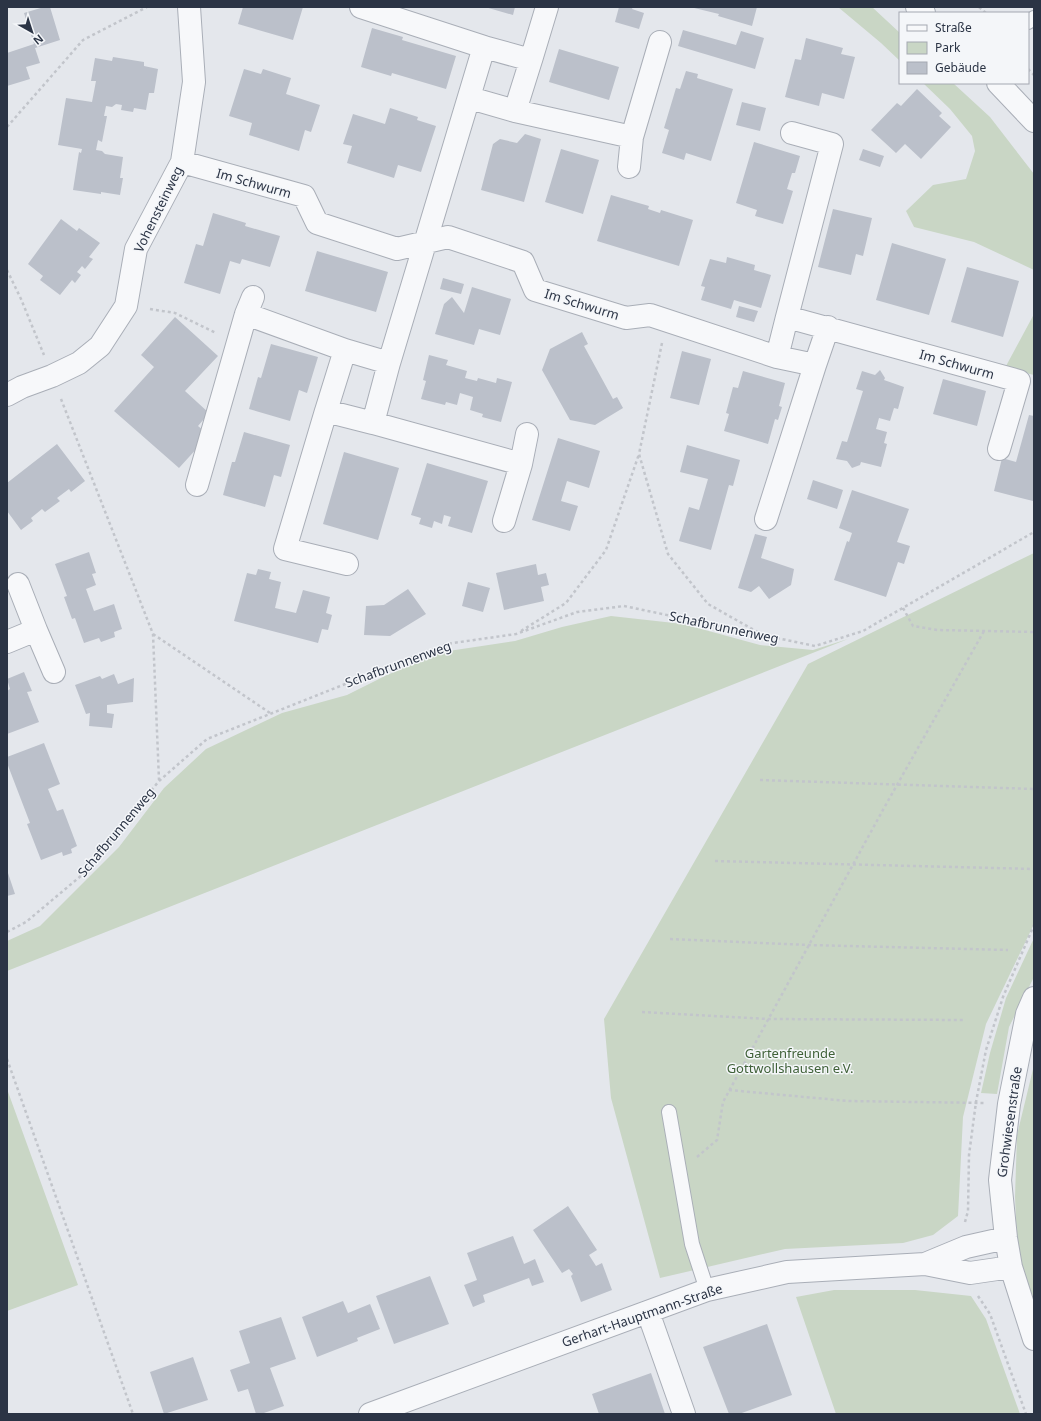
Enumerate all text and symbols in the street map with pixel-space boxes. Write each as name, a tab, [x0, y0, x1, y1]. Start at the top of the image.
north arrow	[12, 12, 52, 52]
legend	[899, 12, 1029, 84]
text: Straße	[935, 19, 972, 36]
text: N	[30, 32, 47, 49]
text: Park	[935, 39, 961, 56]
text: Gebäude	[935, 59, 986, 76]
street label: Vohensteinweg	[129, 163, 187, 255]
street label: Im Schwurm	[214, 164, 294, 202]
street label: Im Schwurm	[542, 284, 622, 324]
street label: Im Schwurm	[917, 345, 997, 383]
street label: Schafbrunnenweg	[668, 607, 780, 647]
street label: Schafbrunnenweg	[343, 636, 453, 692]
street label: Schafbrunnenweg	[73, 783, 159, 881]
park label: Gartenfreunde Gottwollshausen e.V.	[727, 1044, 853, 1077]
street label: Grohwiesenstraße	[992, 1065, 1026, 1179]
street label: Gerhart-Hauptmann-Straße	[559, 1279, 725, 1351]

